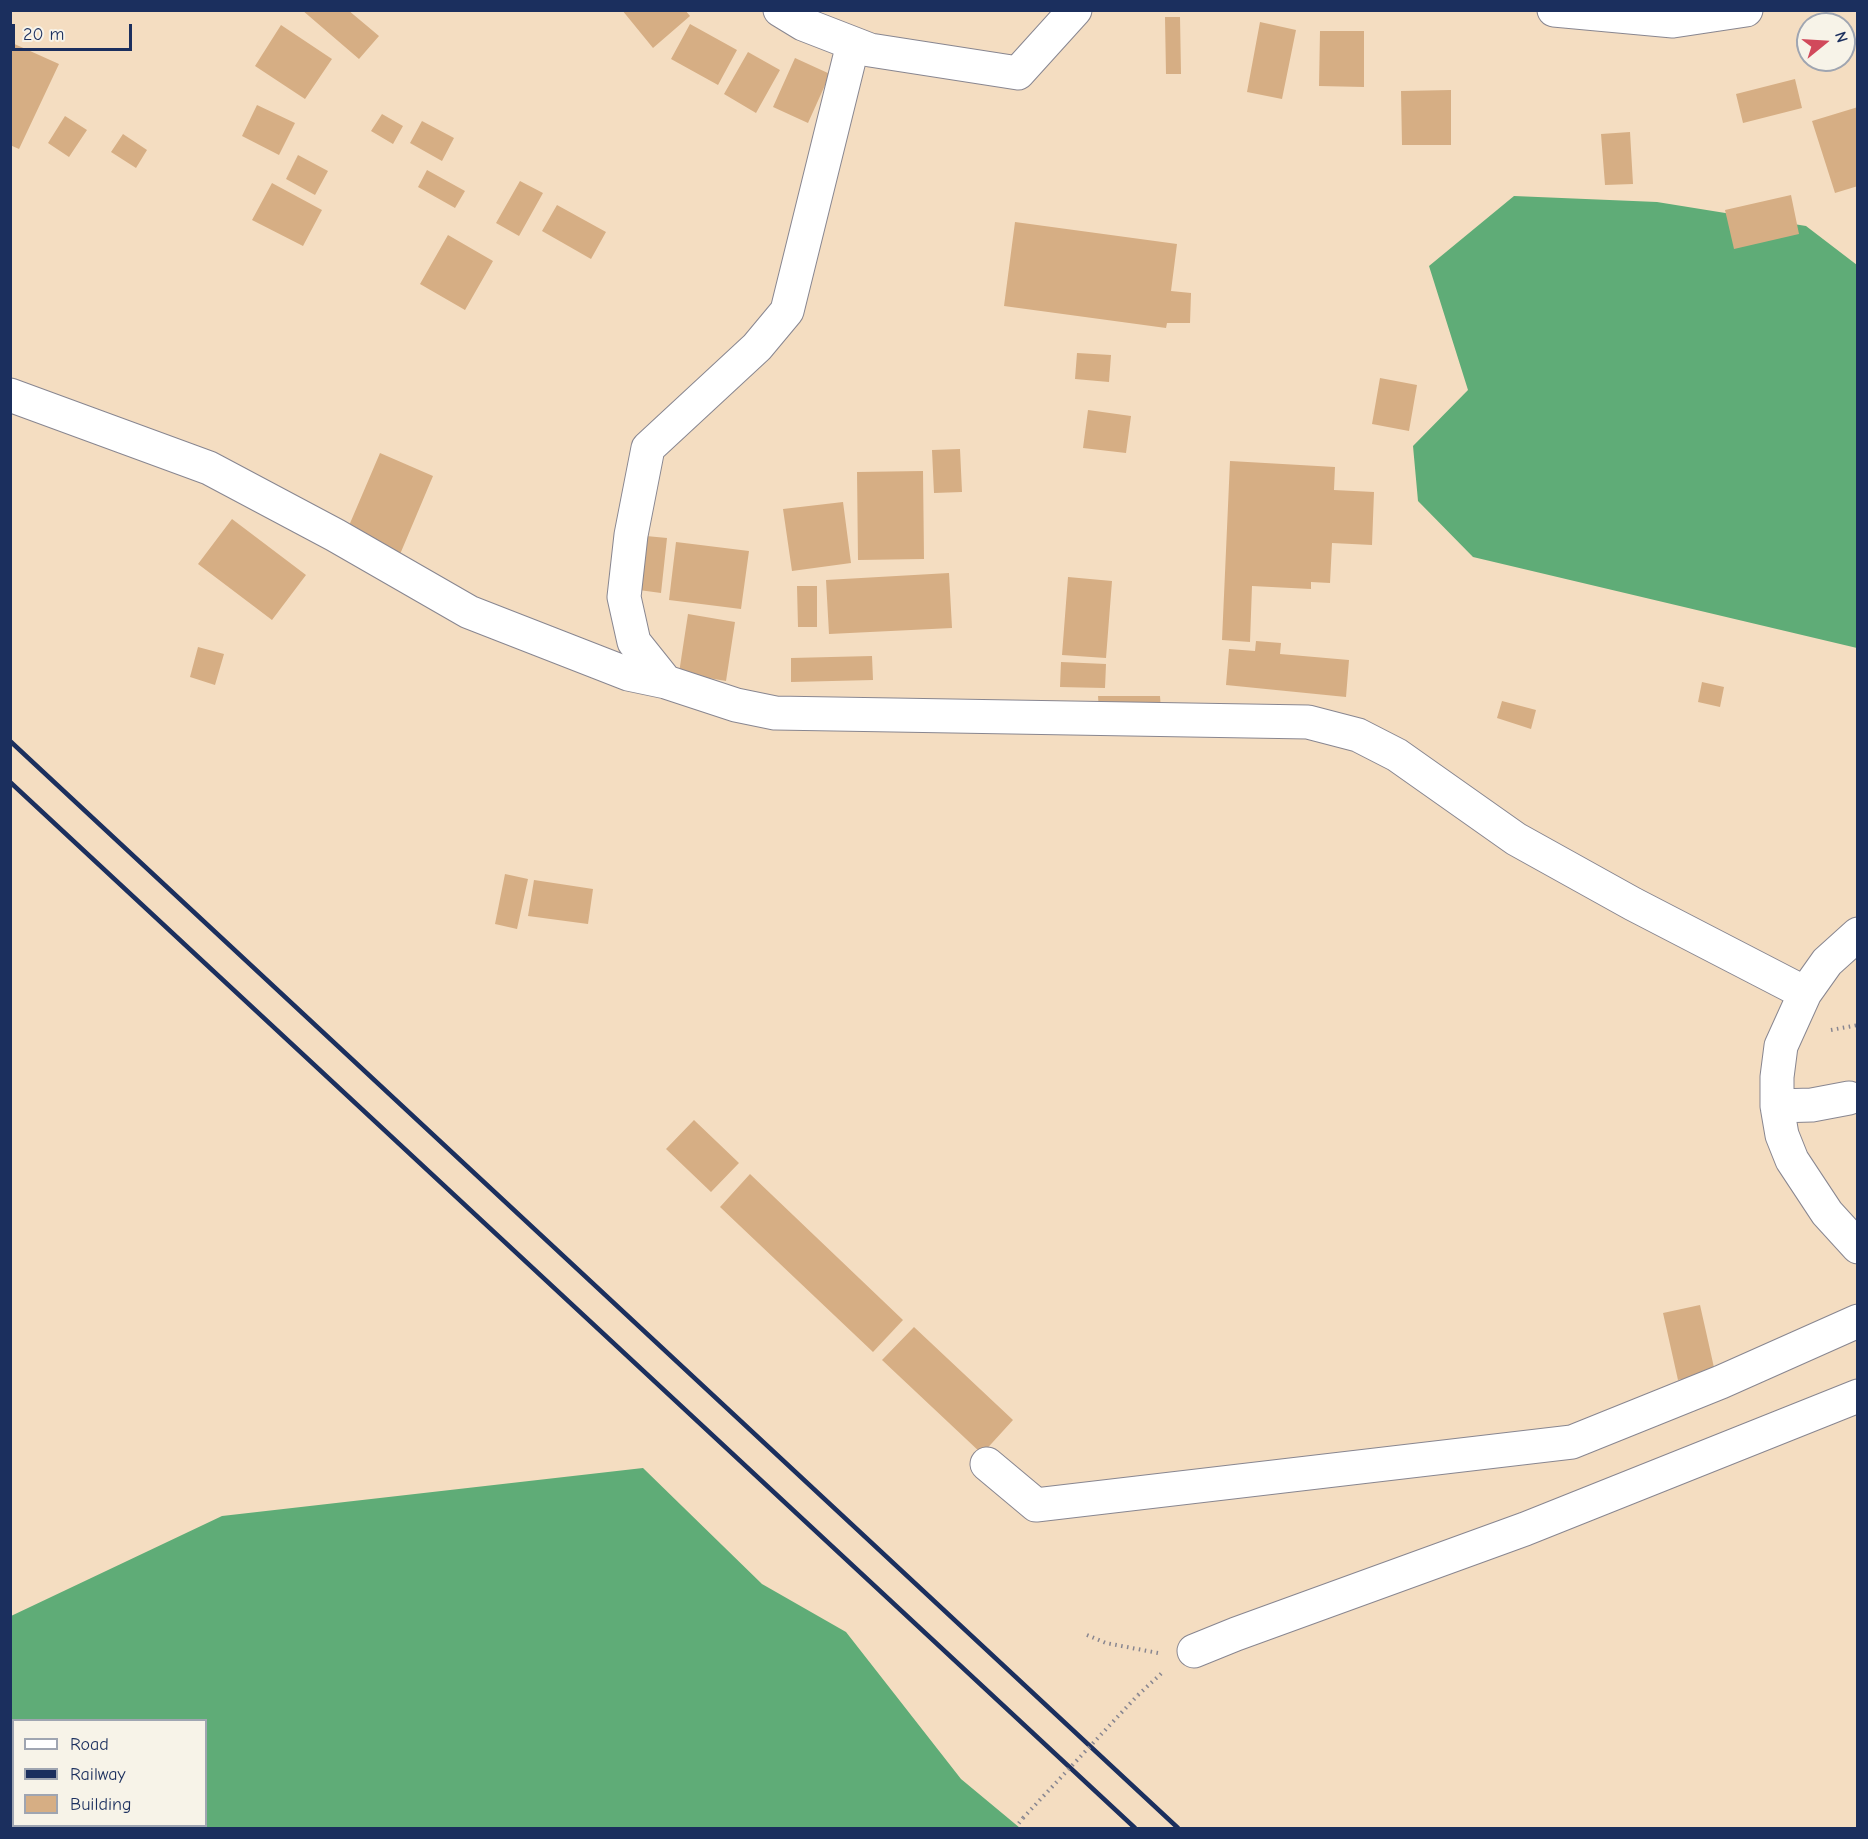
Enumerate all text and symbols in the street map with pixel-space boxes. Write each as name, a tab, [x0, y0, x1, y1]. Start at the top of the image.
scale bar	[15, 12, 135, 50]
north arrow	[1796, 12, 1856, 72]
text: 20 m	[23, 24, 64, 45]
text: N	[1831, 29, 1851, 45]
legend	[12, 1719, 207, 1827]
text: Road	[70, 1734, 109, 1755]
text: Railway	[70, 1764, 126, 1785]
text: Building	[70, 1794, 132, 1815]

